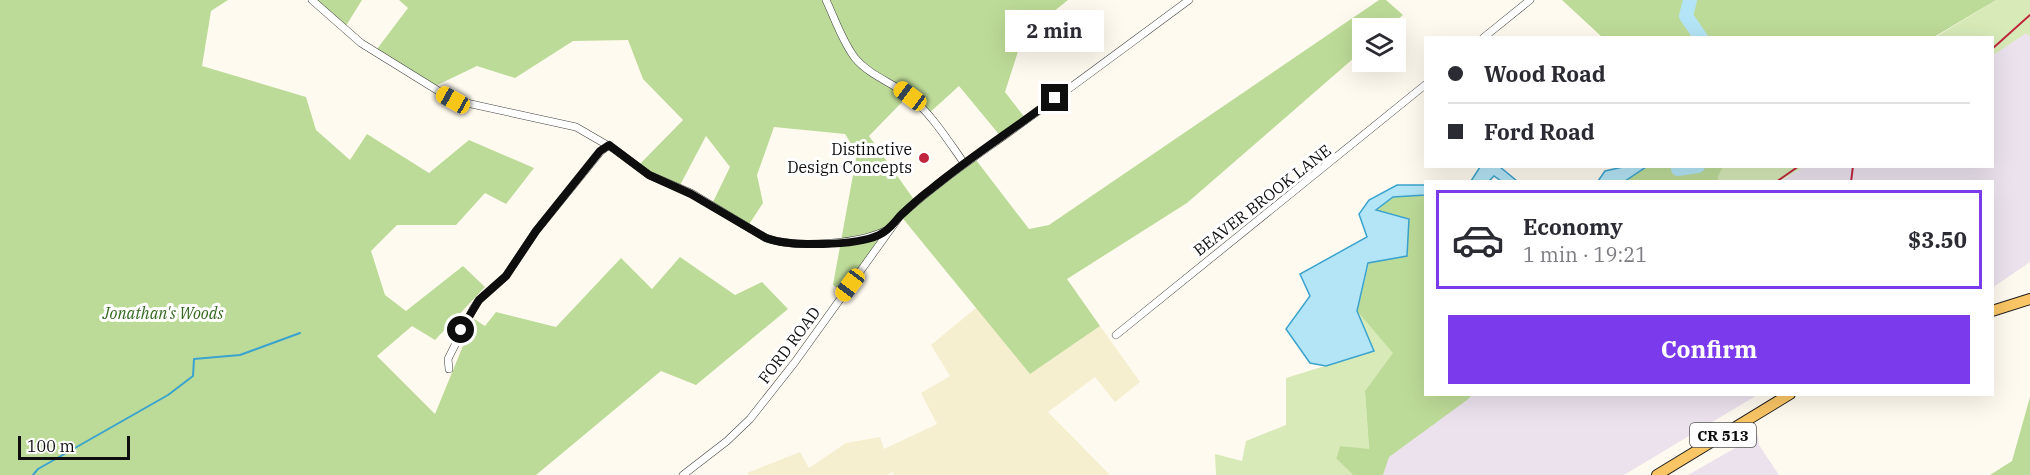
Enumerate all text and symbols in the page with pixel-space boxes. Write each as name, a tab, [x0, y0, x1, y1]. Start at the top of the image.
callout: 2 min	[1006, 11, 1104, 53]
text: 2 min	[1027, 17, 1083, 44]
map controls	[1352, 18, 1406, 72]
button: layers	[1352, 18, 1406, 72]
text: Wood Road	[1484, 59, 1606, 88]
car	[890, 78, 930, 114]
car	[433, 83, 473, 117]
route end	[1041, 84, 1068, 111]
text: Ford Road	[1484, 117, 1595, 146]
place label: Distinctive Design Concepts	[787, 139, 912, 177]
street label: BEAVER BROOK LANE	[1189, 140, 1335, 260]
marker: Distinctive Design Concepts	[917, 151, 931, 165]
text: Economy	[1523, 212, 1623, 241]
icon: car	[1451, 213, 1505, 267]
text: $3.50	[1908, 225, 1967, 254]
text: 1 min · 19:21	[1523, 241, 1647, 268]
car	[832, 265, 868, 305]
park label: Jonathan's Woods	[102, 303, 223, 323]
street label: FORD ROAD	[754, 303, 824, 387]
button: Confirm	[1448, 315, 1970, 384]
route start	[447, 316, 474, 343]
road number: CR 513	[1690, 423, 1756, 447]
scale bar	[18, 433, 130, 460]
text: 100 m	[27, 436, 75, 456]

